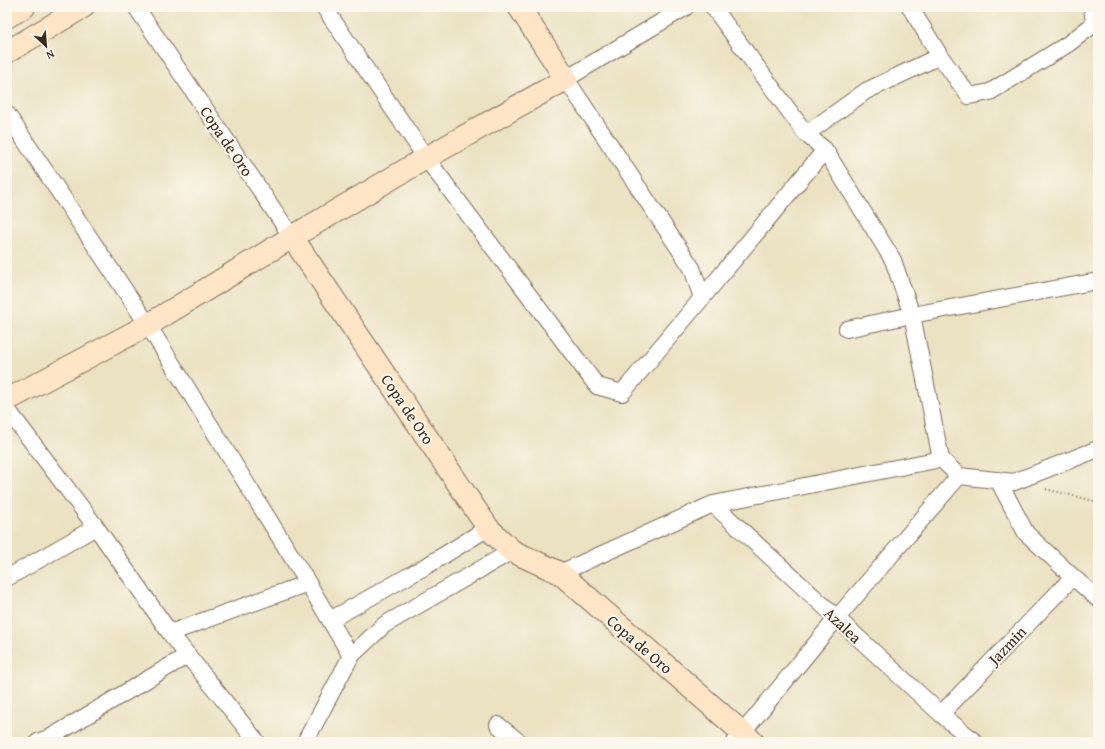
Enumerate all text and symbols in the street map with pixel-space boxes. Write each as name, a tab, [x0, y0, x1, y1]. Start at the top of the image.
north arrow	[26, 26, 66, 66]
text: N	[43, 46, 57, 64]
street label: Copa de Oro	[195, 101, 259, 181]
street label: Copa de Oro	[376, 369, 440, 449]
street label: Azalea	[819, 601, 868, 649]
street label: Copa de Oro	[602, 609, 678, 679]
street label: Jazmin	[981, 620, 1032, 671]

